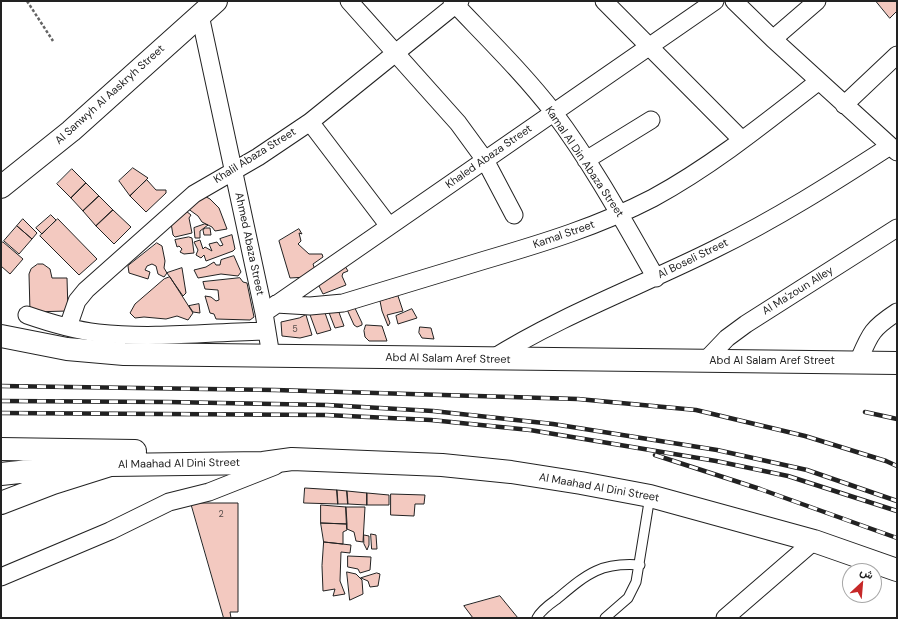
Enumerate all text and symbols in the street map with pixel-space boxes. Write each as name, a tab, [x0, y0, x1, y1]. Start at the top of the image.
street label: Al Sanwyh Al Aaskryh Street	[53, 42, 167, 148]
street label: Kamal Al Din Abaza Street	[542, 104, 626, 220]
street label: Khaled Abaza Street	[443, 122, 535, 192]
street label: Khalil Abaza Street	[211, 125, 299, 187]
street label: Ahmed Abaza Street	[232, 191, 266, 297]
street label: Kamal Street	[531, 218, 597, 252]
street label: Al Boseli Street	[656, 236, 730, 282]
street label: Al Ma'zoun Alley	[760, 264, 836, 318]
house number: 5	[292, 325, 298, 335]
street label: Abd Al Salam Aref Street	[385, 351, 511, 367]
street label: Abd Al Salam Aref Street	[709, 354, 835, 368]
street label: Al Maahad Al Dini Street	[118, 456, 240, 472]
street label: Al Maahad Al Dini Street	[538, 471, 660, 505]
house number: 2	[218, 510, 224, 520]
north arrow	[842, 563, 882, 603]
text: ش	[858, 564, 876, 582]

